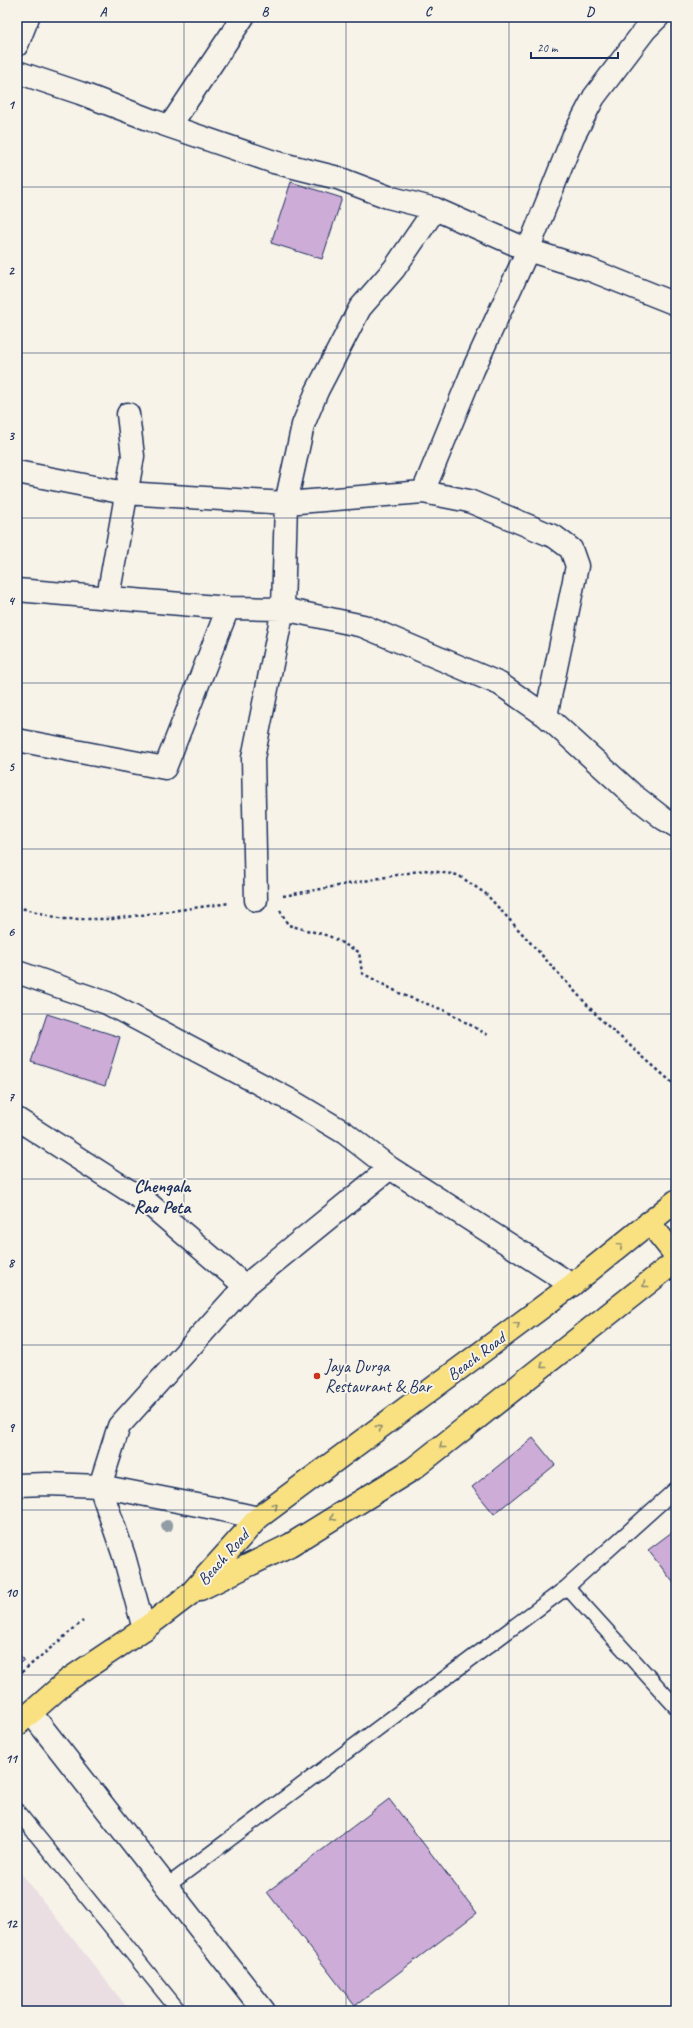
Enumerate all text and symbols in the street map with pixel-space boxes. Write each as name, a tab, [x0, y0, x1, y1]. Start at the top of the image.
text: A	[100, 4, 108, 20]
text: B	[262, 4, 270, 20]
text: C	[425, 4, 433, 20]
text: D	[586, 4, 595, 20]
scale bar	[531, 34, 618, 60]
text: 20 m	[537, 40, 559, 56]
text: 1	[8, 97, 16, 113]
text: 2	[8, 263, 15, 279]
text: 3	[8, 428, 15, 444]
text: 4	[8, 593, 16, 609]
text: 5	[8, 759, 15, 775]
text: 6	[8, 924, 15, 940]
text: 7	[8, 1089, 15, 1105]
district label: Chengala Rao Peta	[134, 1175, 192, 1218]
one-way arrow	[615, 1243, 623, 1250]
text: 8	[8, 1255, 16, 1271]
one-way arrow	[643, 1280, 650, 1287]
one-way arrow	[513, 1323, 520, 1330]
street label: Beach Road	[443, 1326, 511, 1385]
place label: Jaya Durga Restaurant & Bar	[324, 1356, 433, 1397]
one-way arrow	[541, 1361, 548, 1368]
marker: Jaya Durga Restaurant & Bar	[312, 1371, 322, 1381]
text: 9	[8, 1420, 15, 1436]
one-way arrow	[375, 1426, 382, 1433]
one-way arrow	[439, 1442, 446, 1449]
one-way arrow	[271, 1503, 278, 1511]
one-way arrow	[330, 1513, 337, 1520]
street label: Beach Road	[193, 1523, 255, 1589]
text: 10	[5, 1585, 18, 1601]
text: 11	[5, 1751, 19, 1767]
text: 12	[5, 1916, 18, 1932]

